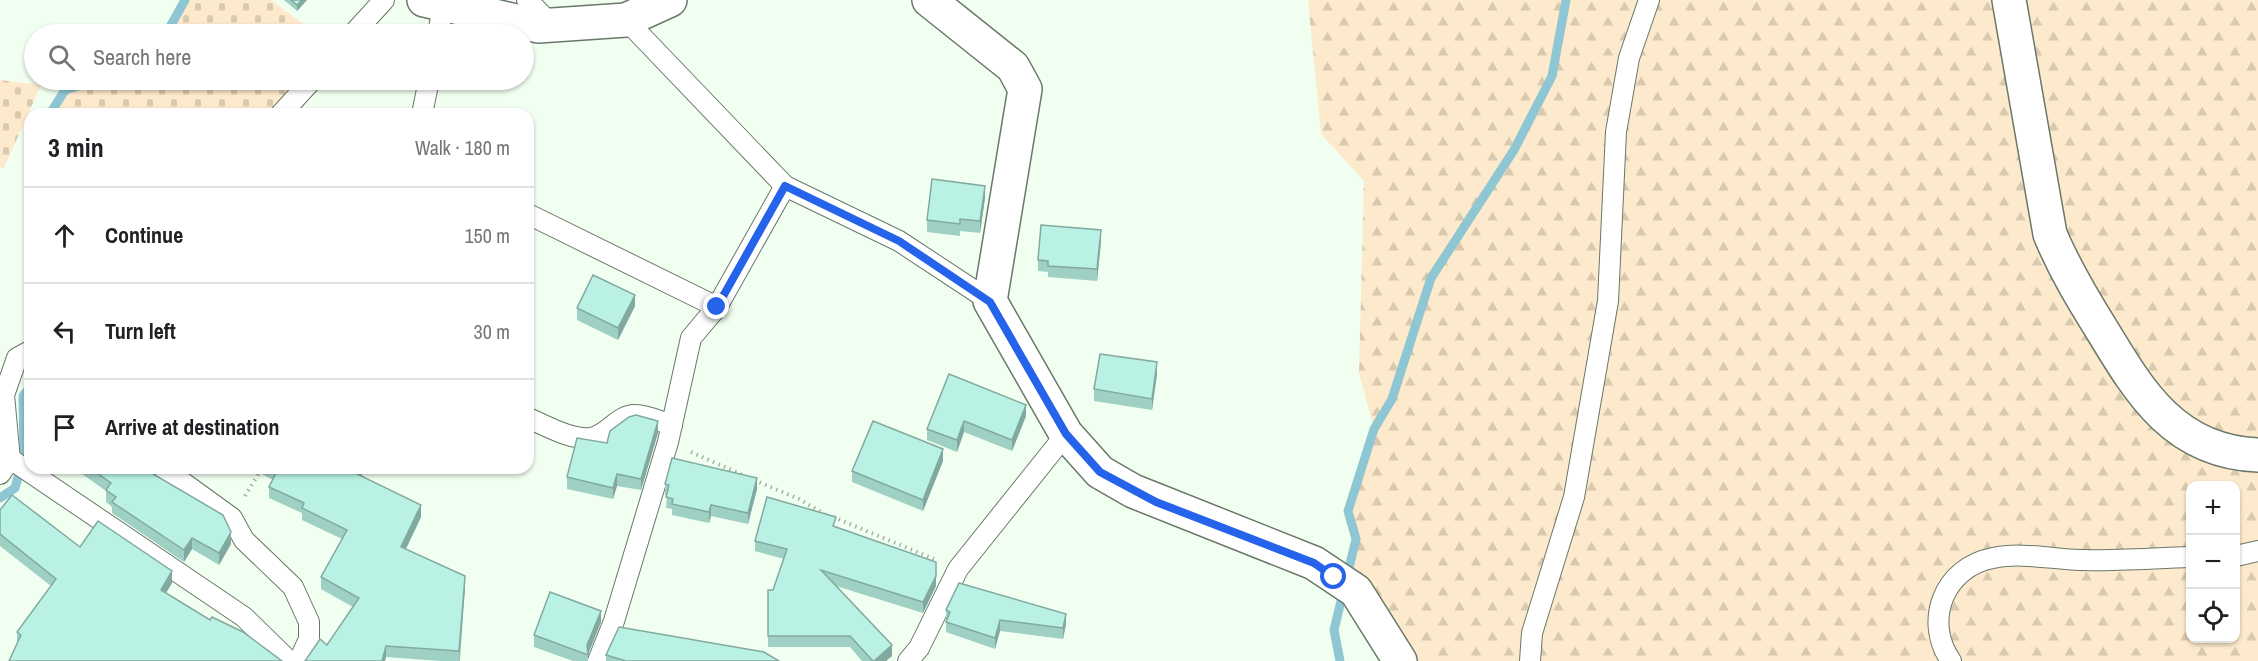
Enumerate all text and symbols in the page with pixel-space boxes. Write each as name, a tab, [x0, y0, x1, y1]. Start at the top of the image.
search box	[24, 24, 534, 90]
icon: search	[45, 41, 78, 74]
text: Search here	[93, 42, 191, 72]
text: 3 min	[48, 130, 104, 165]
text: Walk · 180 m	[415, 134, 510, 161]
icon: ahead	[48, 219, 81, 252]
text: Continue	[105, 220, 183, 250]
text: 150 m	[464, 222, 510, 249]
route end	[703, 293, 729, 319]
icon: left	[48, 315, 81, 348]
text: Turn left	[105, 316, 176, 346]
text: 30 m	[474, 318, 510, 345]
icon: arrive	[48, 411, 81, 444]
text: Arrive at destination	[105, 412, 279, 442]
map controls	[2186, 481, 2240, 643]
button: +	[2186, 481, 2240, 535]
button: −	[2186, 535, 2240, 589]
route start	[1320, 563, 1346, 589]
button: locate	[2186, 589, 2240, 643]

